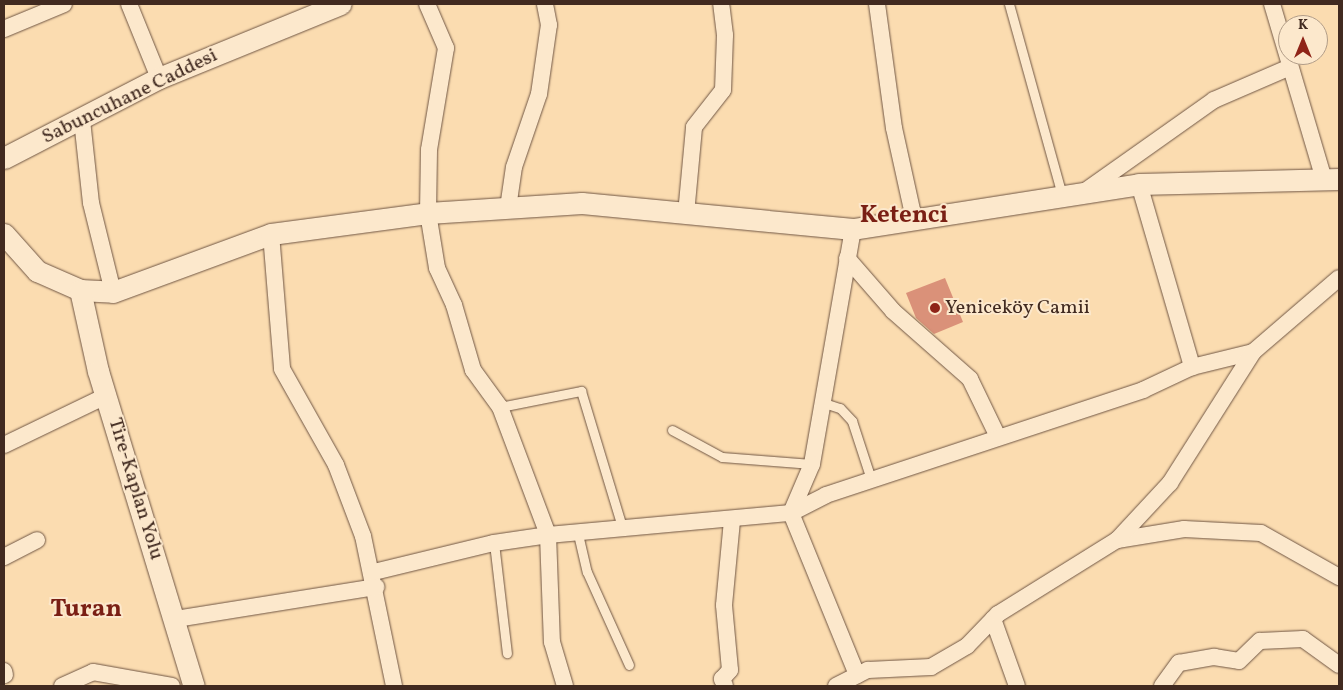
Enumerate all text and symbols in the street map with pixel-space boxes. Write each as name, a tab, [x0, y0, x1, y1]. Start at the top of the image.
north arrow	[1278, 15, 1328, 65]
text: K	[1298, 16, 1308, 35]
street label: Sabuncuhane Caddesi	[38, 44, 222, 150]
district label: Ketenci	[860, 201, 948, 231]
place label: Yeniceköy Camii	[945, 296, 1090, 320]
marker: Yeniceköy Camii	[929, 302, 941, 314]
street label: Tire-Kaplan Yolu	[102, 415, 168, 563]
district label: Turan	[50, 595, 122, 625]

